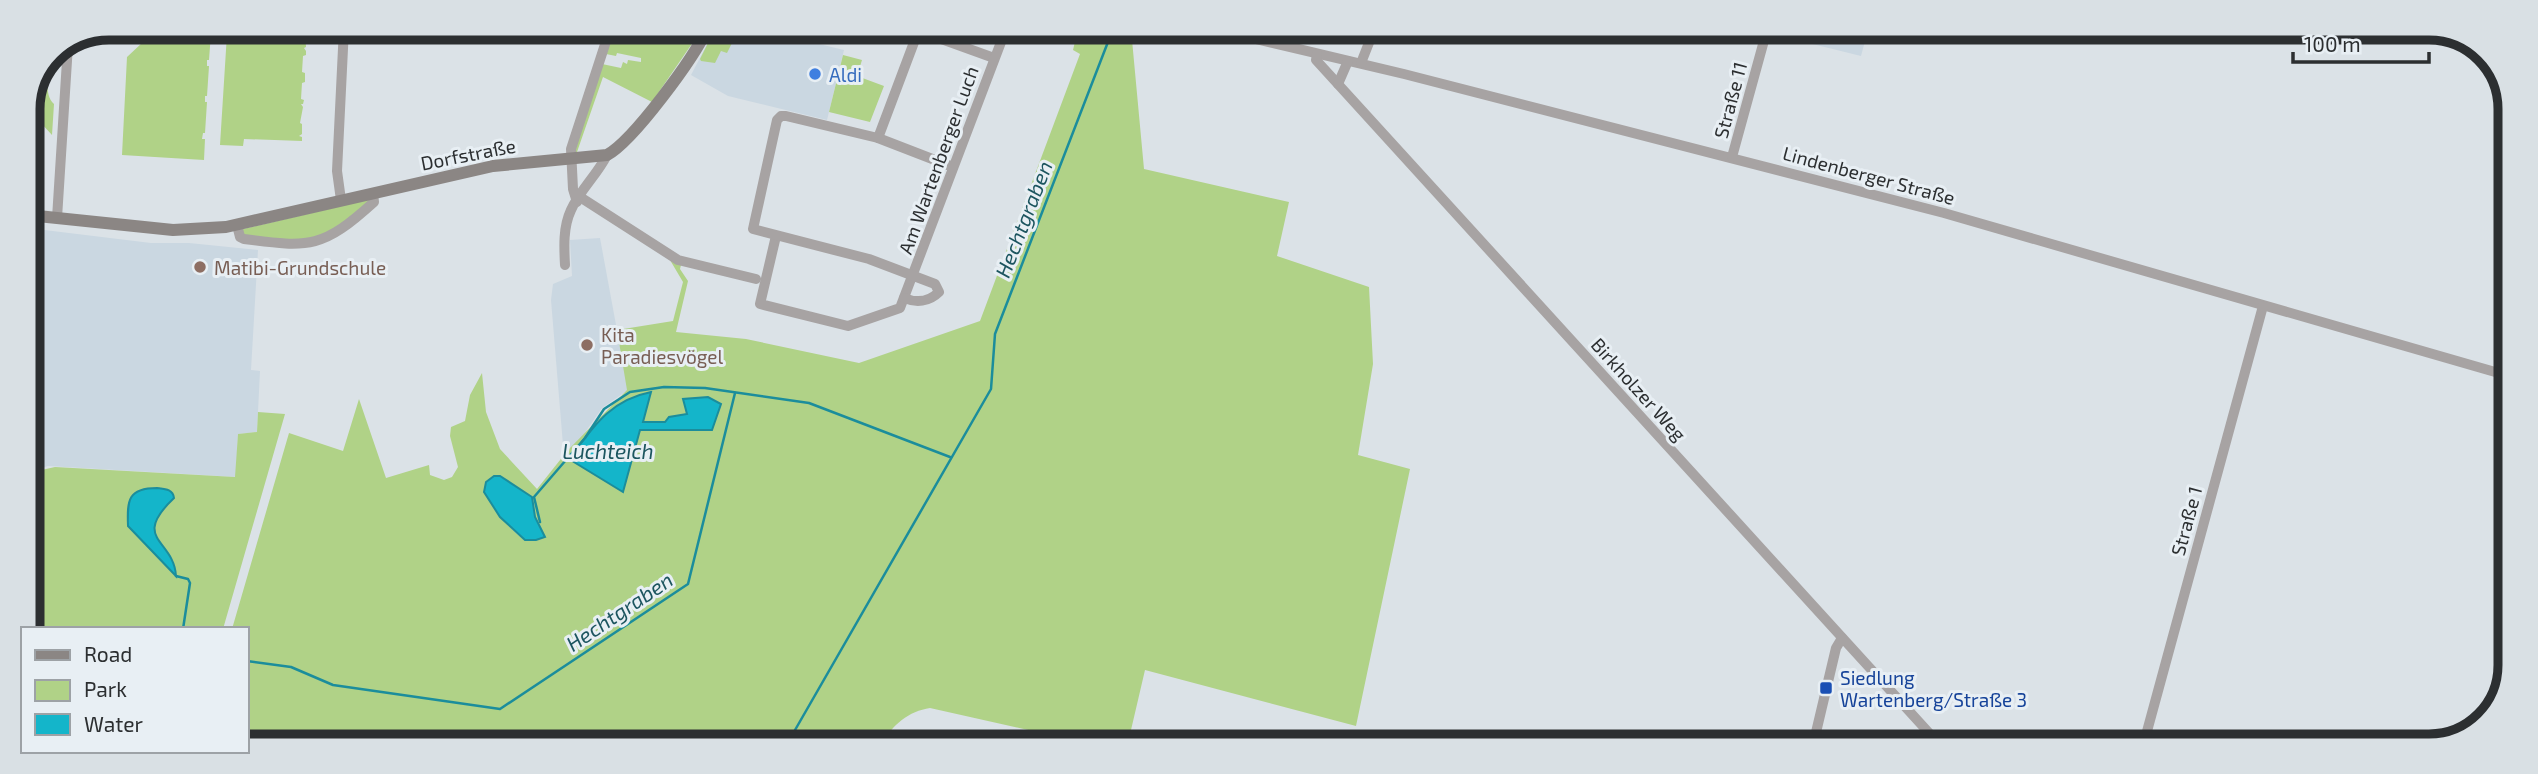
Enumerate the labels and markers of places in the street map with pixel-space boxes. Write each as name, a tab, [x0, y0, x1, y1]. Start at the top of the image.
place label: Aldi	[829, 63, 862, 86]
marker: Aldi	[807, 66, 823, 82]
place label: Matibi-Grundschule	[214, 256, 386, 279]
marker: Matibi-Grundschule	[192, 259, 208, 275]
place label: Kita Paradiesvögel	[601, 323, 723, 368]
marker: Kita Paradiesvögel	[579, 337, 595, 353]
place label: Siedlung Wartenberg/Straße 3	[1840, 666, 2027, 711]
marker: Siedlung Wartenberg/Straße 3	[1818, 680, 1834, 696]

